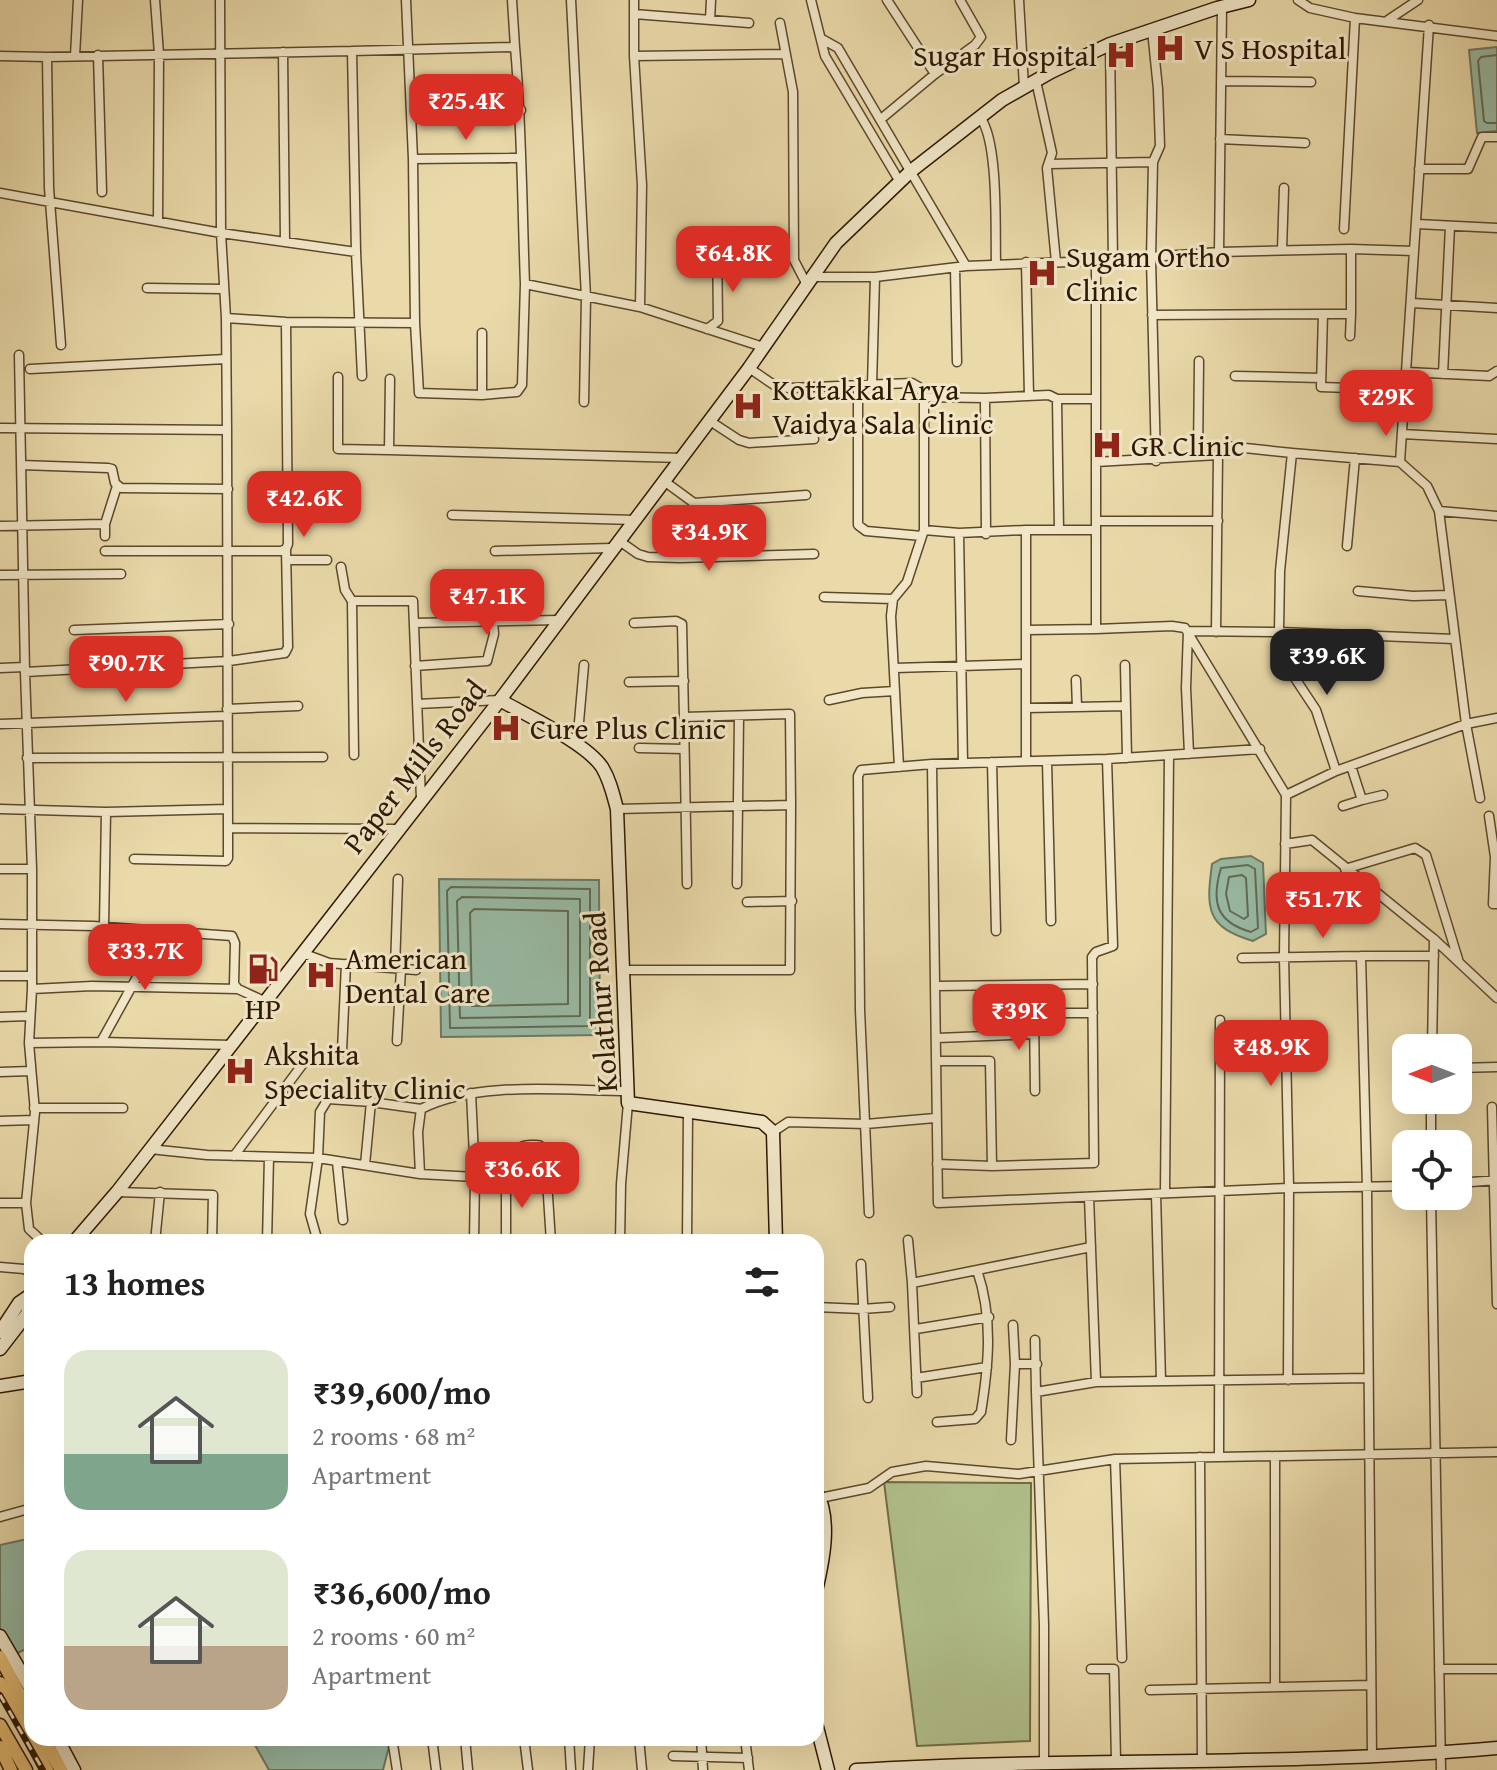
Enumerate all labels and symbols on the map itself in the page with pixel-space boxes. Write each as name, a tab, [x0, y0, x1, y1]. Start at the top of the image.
place label: V S Hospital	[1194, 26, 1346, 70]
hospital icon: V S Hospital	[1153, 31, 1187, 65]
place label: Sugar Hospital	[913, 33, 1097, 77]
hospital icon: Sugar Hospital	[1104, 38, 1138, 72]
pin: ₹25.4K	[401, 74, 531, 142]
pin: ₹64.8K	[668, 226, 798, 294]
place label: Sugam Ortho Clinic	[1066, 234, 1230, 312]
hospital icon: Sugam Ortho Clinic	[1025, 256, 1059, 290]
place label: Kottakkal Arya Vaidya Sala Clinic	[772, 367, 994, 445]
pin: ₹29K	[1339, 370, 1433, 438]
hospital icon: Kottakkal Arya Vaidya Sala Clinic	[731, 389, 765, 423]
place label: GR Clinic	[1131, 423, 1244, 467]
hospital icon: GR Clinic	[1090, 428, 1124, 462]
pin: ₹42.6K	[239, 471, 369, 539]
pin: ₹34.9K	[644, 505, 774, 573]
pin: ₹47.1K	[422, 569, 552, 637]
pin: ₹39.6K	[1262, 629, 1392, 697]
pin: ₹90.7K	[61, 636, 191, 704]
street label: Paper Mills Road	[332, 669, 496, 863]
place label: Cure Plus Clinic	[530, 706, 726, 750]
hospital icon: Cure Plus Clinic	[489, 711, 523, 745]
pin: ₹51.7K	[1258, 872, 1388, 940]
street label: Kolathur Road	[572, 910, 628, 1094]
pin: ₹33.7K	[80, 924, 210, 992]
place label: American Dental Care	[345, 936, 490, 1014]
fuel station icon: HP	[246, 952, 280, 986]
hospital icon: American Dental Care	[304, 958, 338, 992]
pin: ₹39K	[972, 984, 1066, 1052]
place label: HP	[245, 986, 281, 1030]
pin: ₹48.9K	[1206, 1020, 1336, 1088]
place label: Akshita Speciality Clinic	[264, 1032, 466, 1110]
north arrow	[1392, 1034, 1472, 1114]
hospital icon: Akshita Speciality Clinic	[223, 1054, 257, 1088]
pin: ₹36.6K	[457, 1142, 587, 1210]

